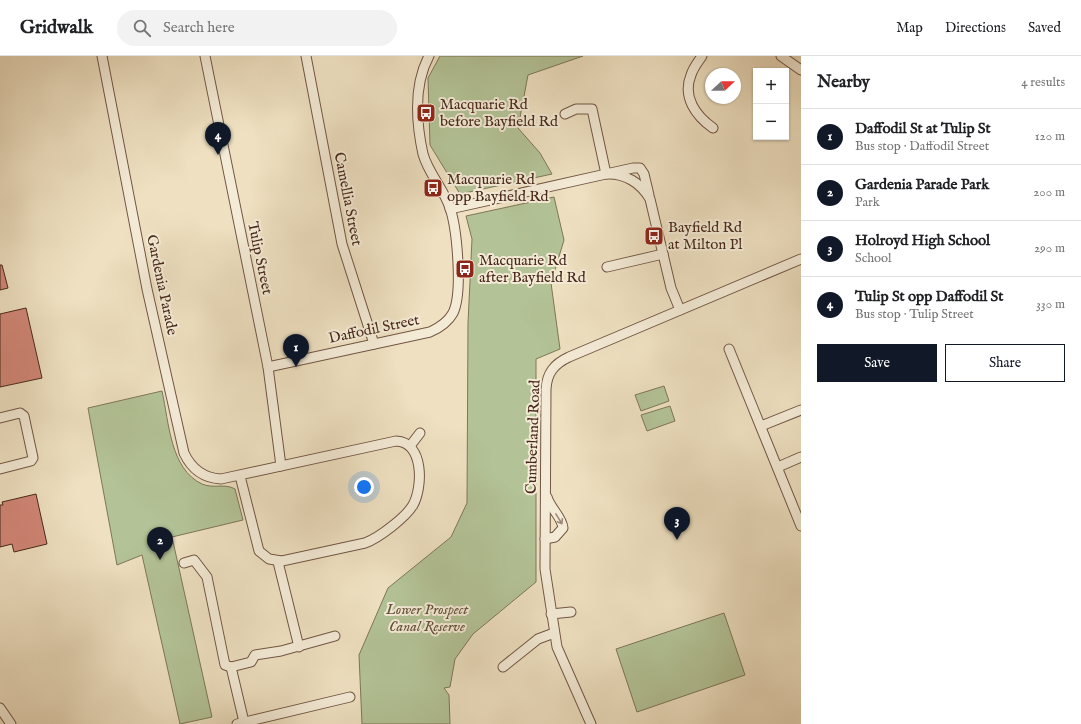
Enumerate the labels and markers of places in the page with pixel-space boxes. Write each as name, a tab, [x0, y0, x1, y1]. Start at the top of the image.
place label: Macquarie Rd before Bayfield Rd	[440, 95, 559, 131]
bus stop icon: Macquarie Rd before Bayfield Rd	[415, 102, 437, 124]
pin: 4	[205, 122, 231, 155]
place label: Macquarie Rd opp Bayfield Rd	[447, 170, 550, 206]
bus stop icon: Macquarie Rd opp Bayfield Rd	[422, 177, 444, 199]
place label: Bayfield Rd at Milton Pl	[668, 218, 743, 254]
bus stop icon: Bayfield Rd at Milton Pl	[643, 225, 665, 247]
place label: Macquarie Rd after Bayfield Rd	[479, 251, 587, 287]
bus stop icon: Macquarie Rd after Bayfield Rd	[454, 258, 476, 280]
pin: 1	[283, 334, 309, 367]
pin: 3	[664, 507, 690, 540]
pin: 2	[147, 527, 173, 560]

